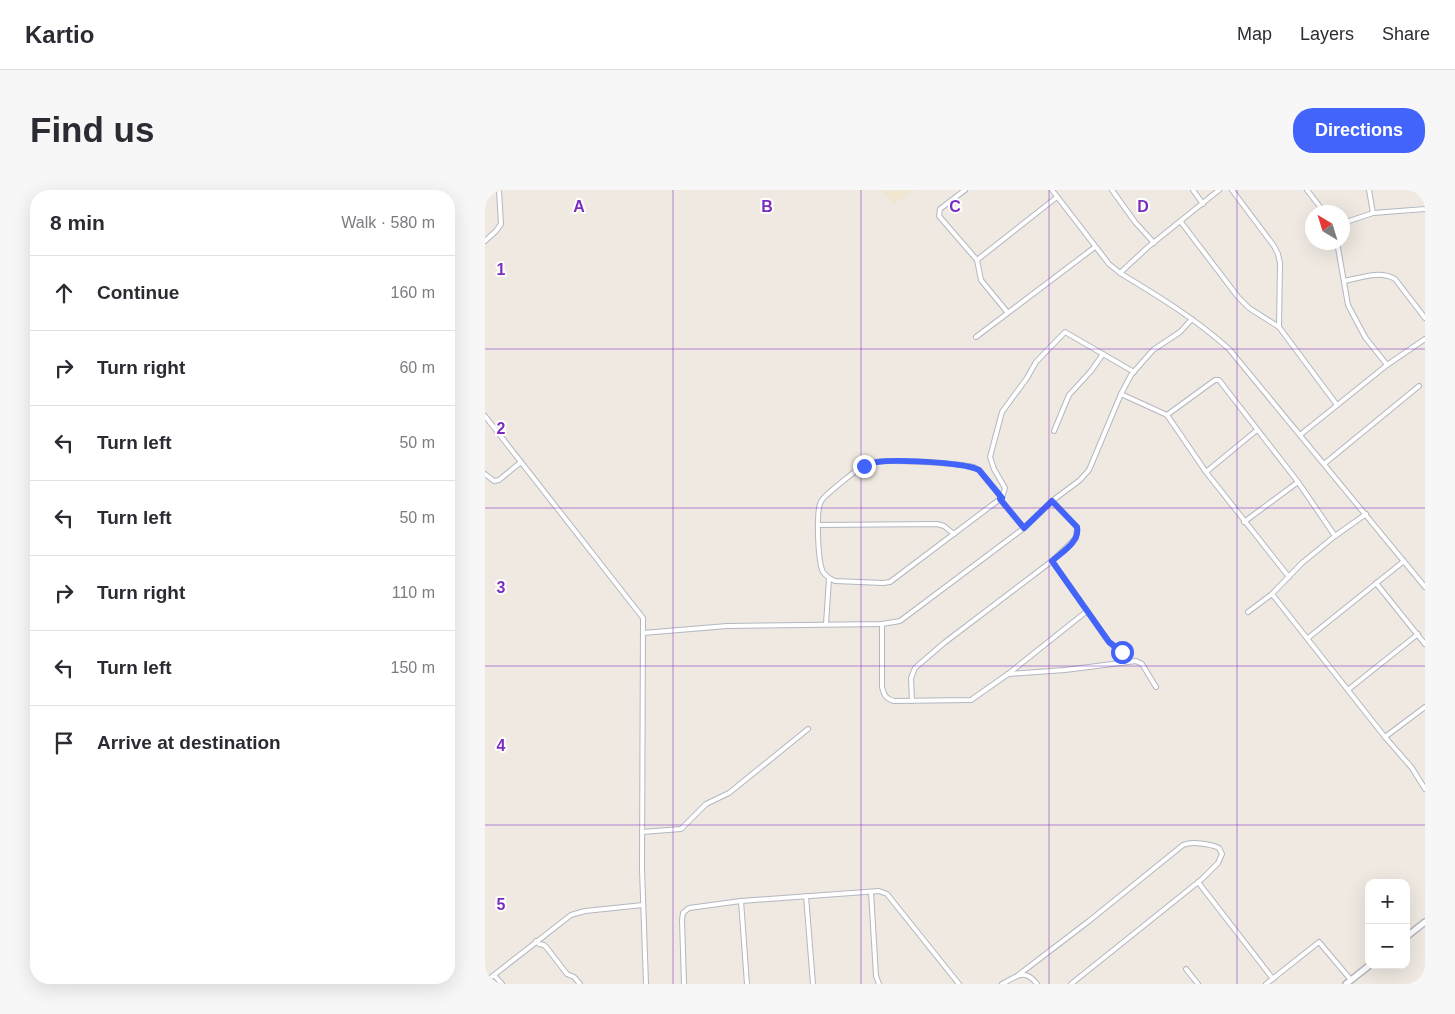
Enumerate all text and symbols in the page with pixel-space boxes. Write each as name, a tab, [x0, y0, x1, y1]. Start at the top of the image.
text: Kartio	[25, 21, 94, 48]
text: Map	[1237, 24, 1272, 44]
text: Layers	[1300, 24, 1354, 44]
text: Share	[1382, 24, 1430, 44]
button: Directions	[1293, 108, 1425, 153]
text: Find us	[30, 110, 154, 149]
text: A	[573, 198, 585, 215]
text: B	[761, 198, 773, 215]
text: C	[949, 198, 961, 215]
text: D	[1137, 198, 1149, 215]
north arrow	[1305, 205, 1350, 250]
text: 8 min	[50, 211, 105, 234]
text: Walk · 580 m	[341, 214, 435, 231]
text: 1	[497, 261, 506, 278]
icon: ahead	[50, 279, 78, 307]
text: Continue	[97, 282, 179, 303]
text: 160 m	[391, 284, 435, 301]
icon: right	[50, 354, 78, 382]
text: Turn right	[97, 357, 185, 378]
text: 60 m	[399, 359, 435, 376]
text: 2	[497, 420, 506, 437]
icon: left	[50, 429, 78, 457]
text: Turn left	[97, 432, 172, 453]
text: 50 m	[399, 434, 435, 451]
route end	[853, 455, 876, 478]
icon: left	[50, 504, 78, 532]
text: Turn left	[97, 507, 172, 528]
text: 50 m	[399, 509, 435, 526]
icon: right	[50, 579, 78, 607]
text: 3	[497, 579, 506, 596]
text: Turn right	[97, 582, 185, 603]
text: 110 m	[392, 584, 435, 601]
route start	[1111, 641, 1134, 664]
icon: left	[50, 654, 78, 682]
text: Turn left	[97, 657, 172, 678]
text: 150 m	[391, 659, 435, 676]
icon: arrive	[50, 729, 78, 757]
text: Arrive at destination	[97, 732, 281, 753]
text: 4	[497, 737, 506, 754]
map controls	[1365, 879, 1410, 969]
button: +	[1365, 879, 1410, 924]
text: 5	[497, 896, 506, 913]
button: −	[1365, 924, 1410, 969]

